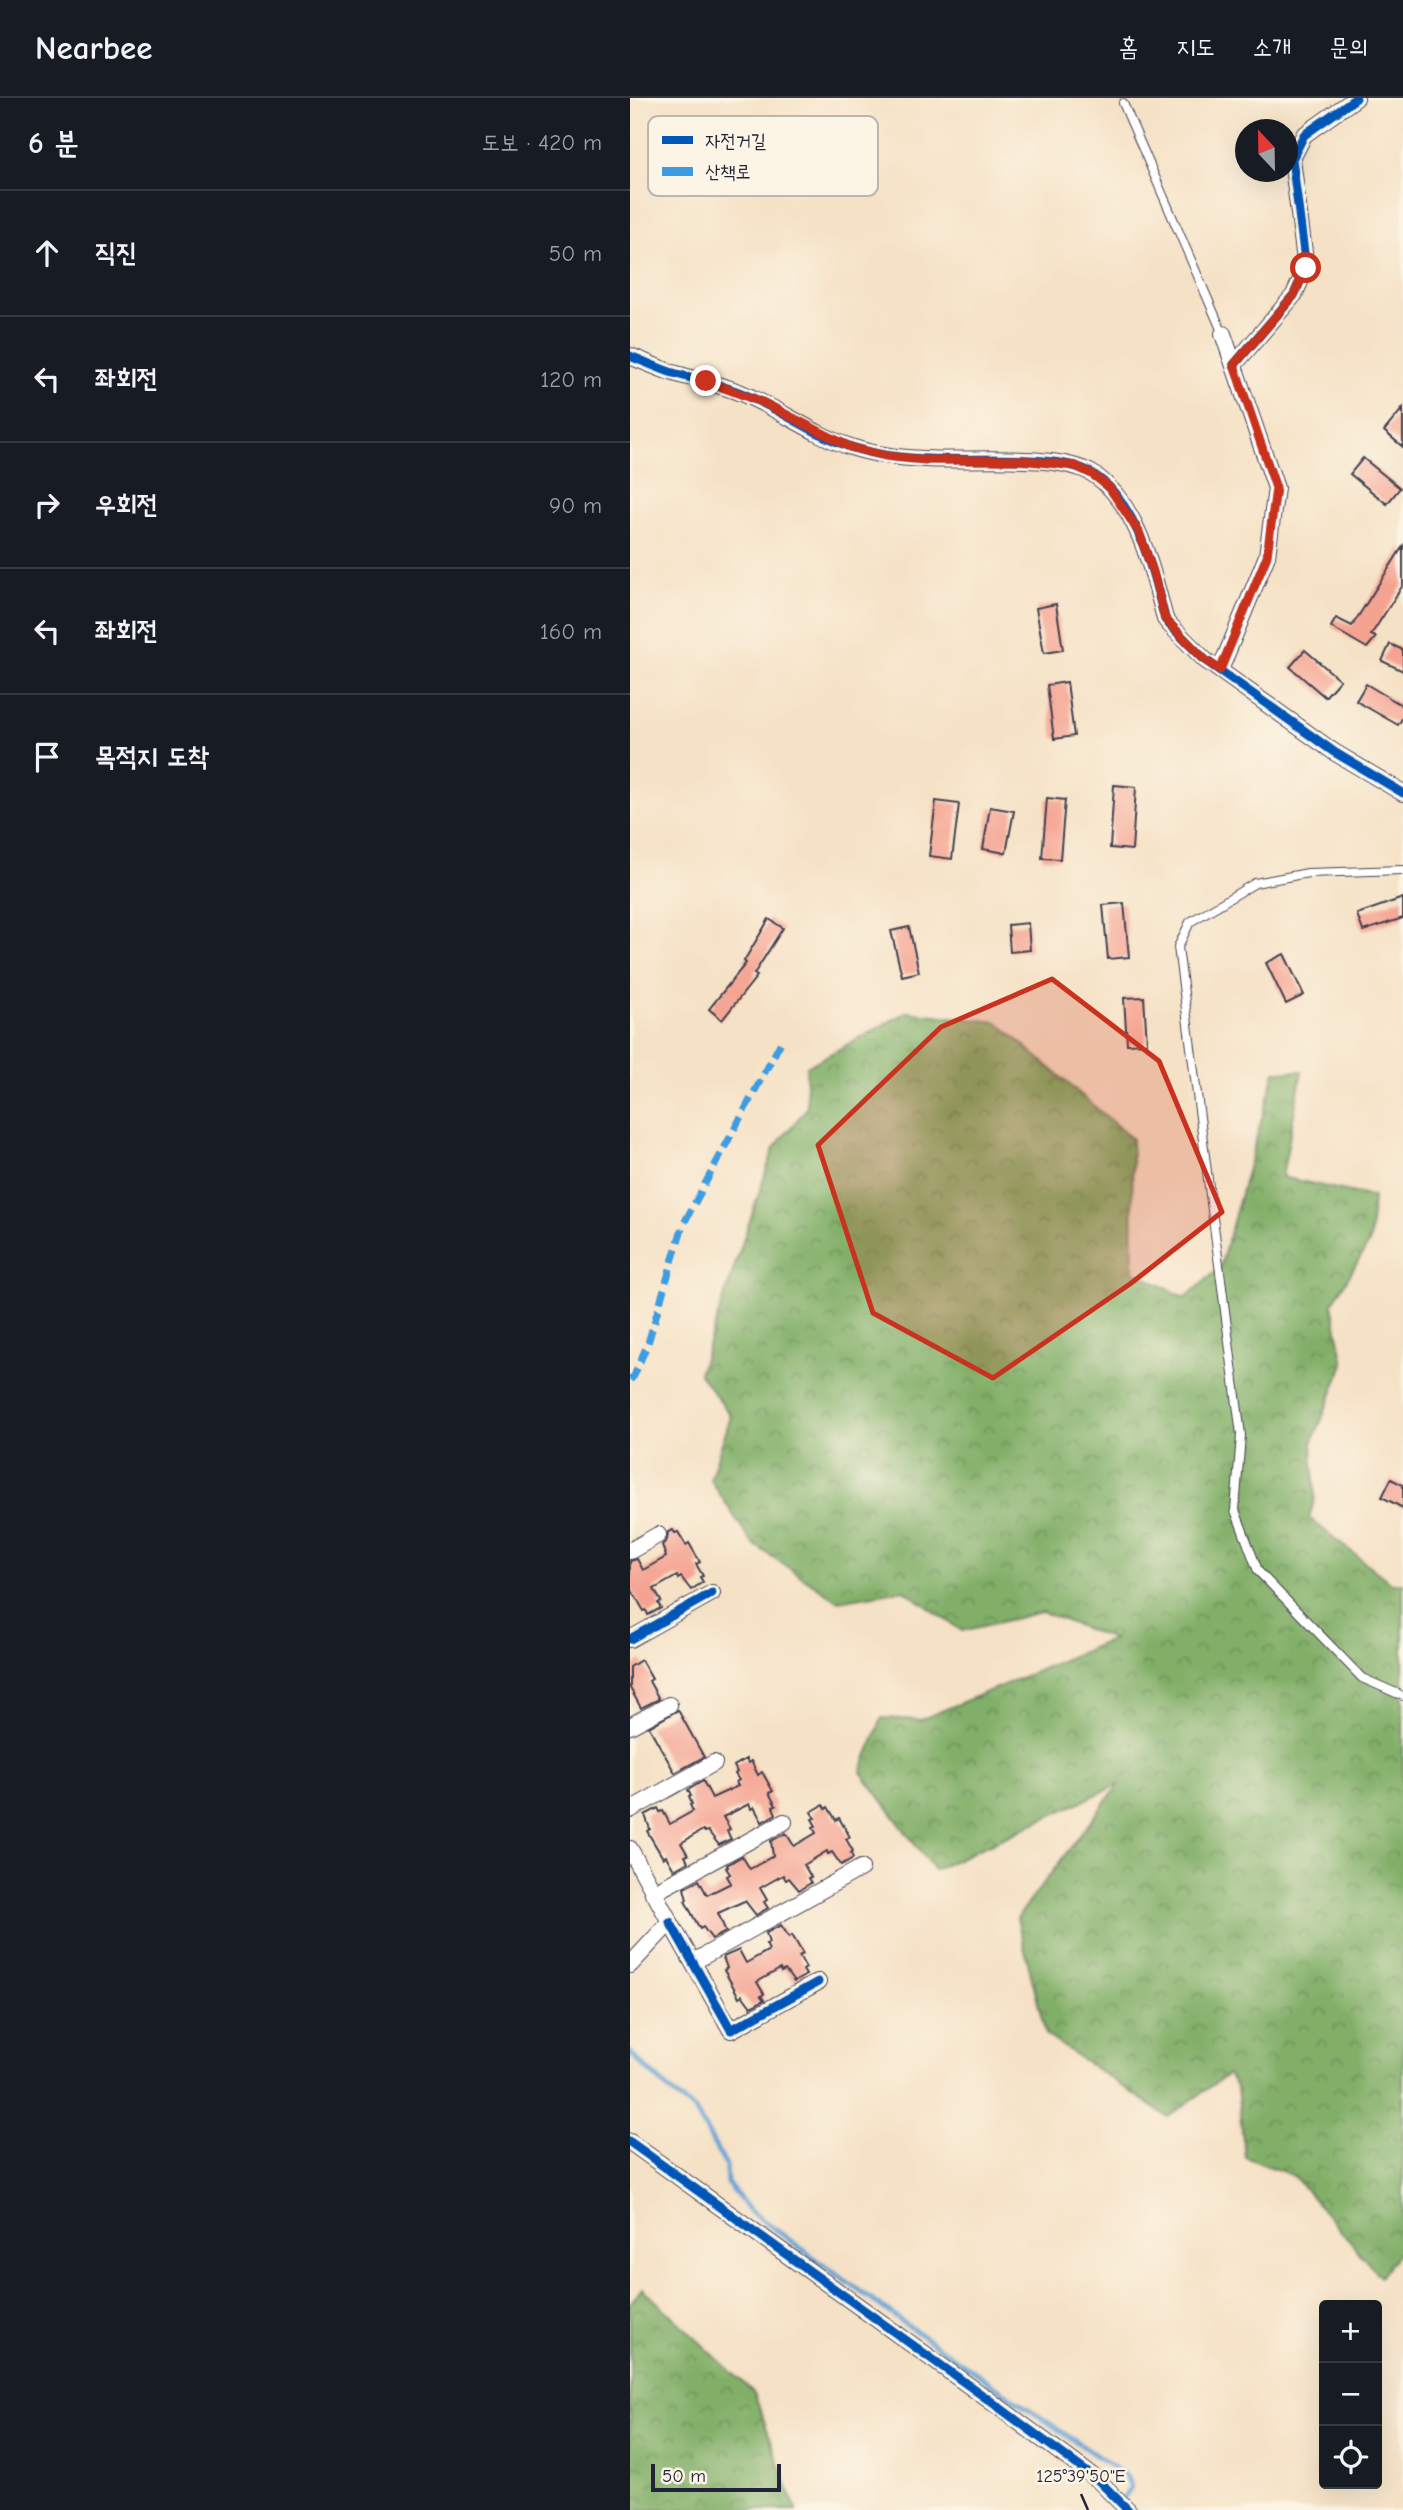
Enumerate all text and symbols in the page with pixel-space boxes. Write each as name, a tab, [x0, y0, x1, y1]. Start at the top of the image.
text: Nearbee	[35, 29, 153, 67]
text: 홈	[1119, 33, 1138, 61]
text: 지도	[1176, 33, 1215, 61]
text: 소개	[1253, 33, 1291, 61]
text: 문의	[1329, 33, 1368, 61]
legend	[648, 116, 878, 196]
north arrow	[1235, 119, 1298, 182]
text: 6 분	[28, 126, 79, 161]
text: 도보 · 420 m	[482, 129, 602, 156]
text: 자전거길	[705, 130, 766, 152]
text: 산책로	[705, 161, 751, 183]
icon: ahead	[28, 234, 66, 272]
text: 직진	[95, 238, 137, 268]
text: 50 m	[549, 240, 602, 267]
route start	[1290, 252, 1321, 283]
icon: left	[28, 360, 66, 398]
text: 좌회전	[95, 364, 158, 394]
route end	[690, 365, 721, 396]
text: 120 m	[540, 366, 602, 393]
icon: right	[28, 486, 66, 524]
text: 우회전	[95, 490, 158, 520]
text: 90 m	[549, 492, 602, 519]
icon: left	[28, 612, 66, 650]
text: 좌회전	[95, 616, 158, 646]
text: 160 m	[540, 618, 602, 645]
icon: arrive	[28, 738, 66, 776]
text: 목적지 도착	[95, 742, 209, 772]
map controls	[1319, 2300, 1382, 2489]
button: +	[1319, 2300, 1382, 2363]
button: −	[1319, 2363, 1382, 2426]
button: locate	[1319, 2426, 1382, 2489]
scale bar	[651, 2461, 780, 2493]
text: 50 m	[662, 2465, 706, 2487]
text: 125°39'50"E	[1036, 2466, 1126, 2487]

